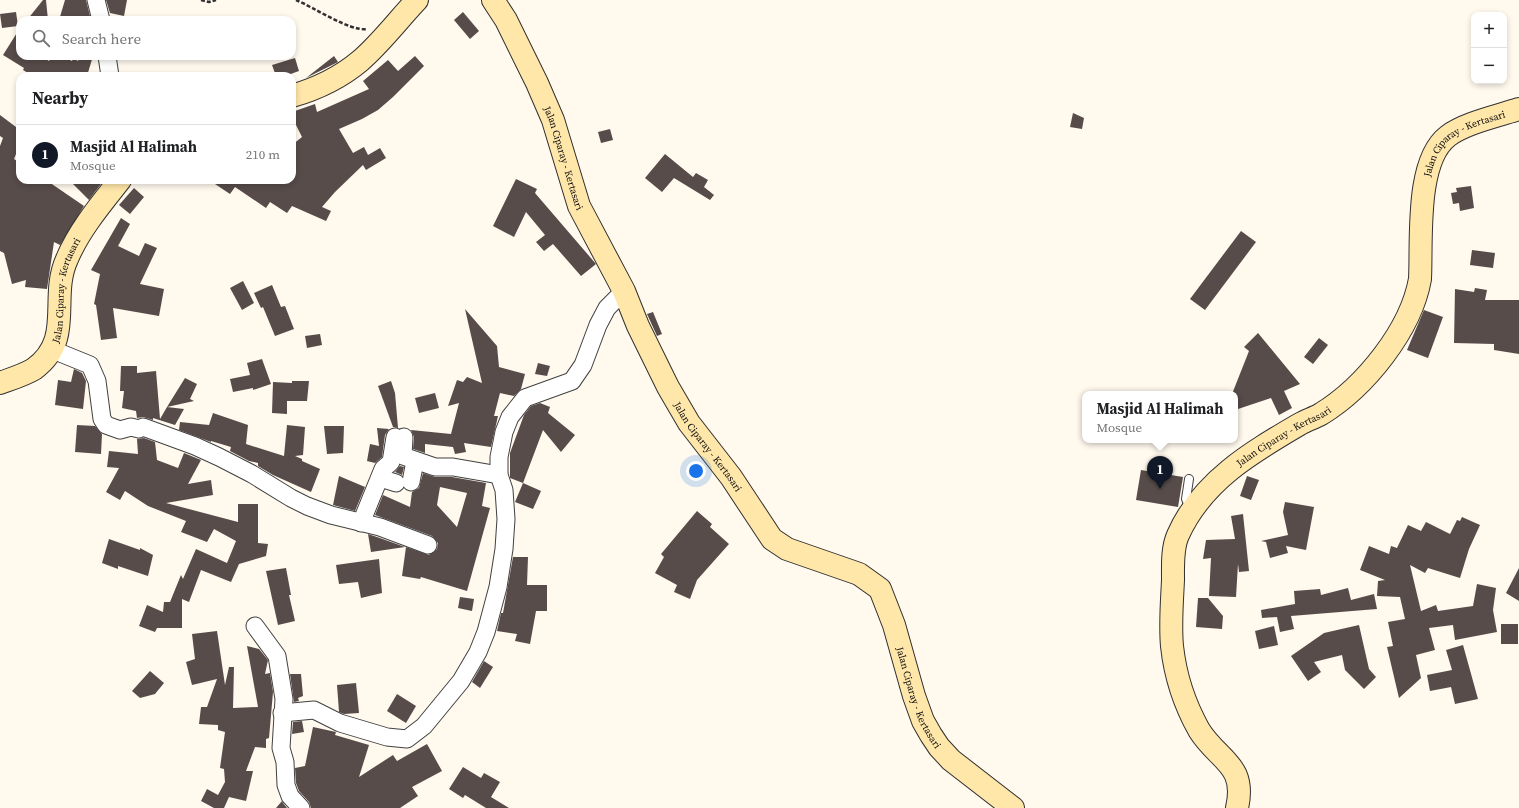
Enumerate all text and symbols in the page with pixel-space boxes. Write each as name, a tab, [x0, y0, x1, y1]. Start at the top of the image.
map controls	[1471, 12, 1507, 84]
button: +	[1471, 12, 1507, 48]
search box	[16, 16, 296, 60]
icon: search	[30, 27, 52, 49]
text: Search here	[62, 28, 141, 49]
button: −	[1471, 48, 1507, 84]
text: Nearby	[32, 86, 88, 110]
street label: Jalan Ciparay - Kertasari	[541, 103, 587, 212]
street label: Jalan Ciparay - Kertasari	[1420, 107, 1507, 179]
text: Masjid Al Halimah	[70, 136, 197, 157]
text: 1	[41, 146, 49, 163]
text: 210 m	[246, 146, 280, 163]
text: Mosque	[70, 157, 116, 174]
street label: Jalan Ciparay - Kertasari	[48, 235, 83, 345]
popup	[1082, 391, 1238, 443]
street label: Jalan Ciparay - Kertasari	[671, 398, 745, 494]
text: Masjid Al Halimah	[1096, 398, 1224, 419]
street label: Jalan Ciparay - Kertasari	[1233, 403, 1333, 470]
text: Mosque	[1096, 419, 1142, 436]
pin: 1	[1147, 456, 1173, 489]
your location	[686, 461, 706, 481]
street label: Jalan Ciparay - Kertasari	[894, 644, 944, 751]

